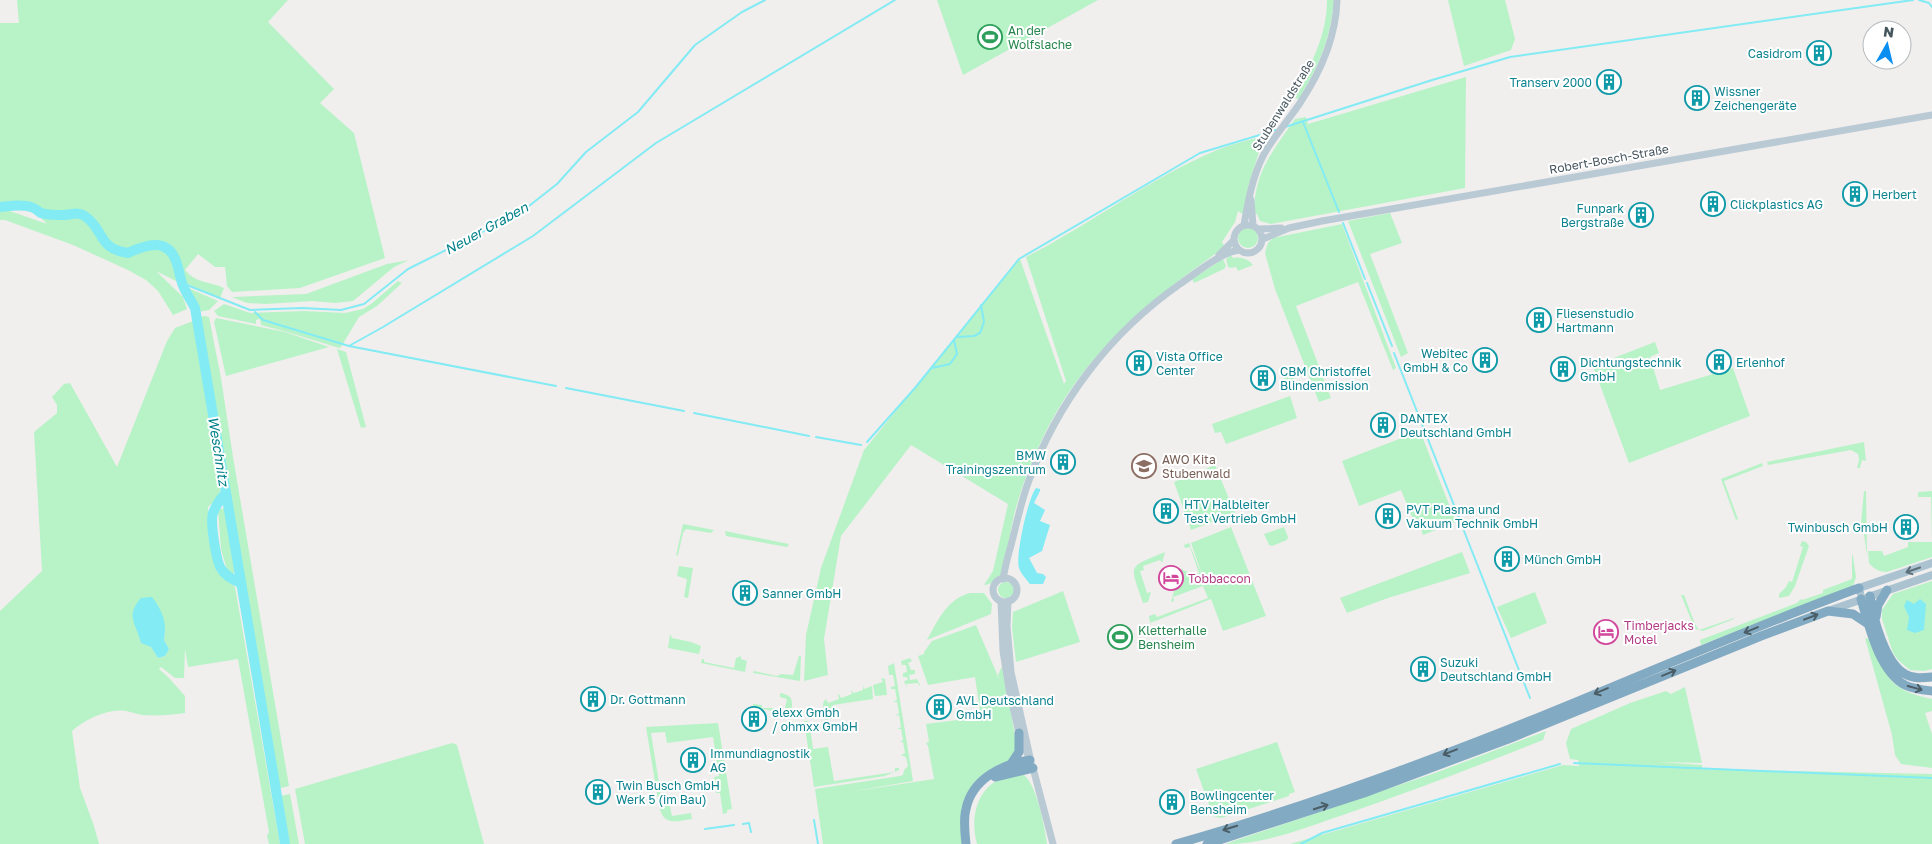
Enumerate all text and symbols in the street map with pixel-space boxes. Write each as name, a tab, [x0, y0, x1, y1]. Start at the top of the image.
north arrow	[1862, 20, 1912, 70]
text: N	[1882, 22, 1895, 41]
place label: An der Wolfslache	[1008, 23, 1072, 52]
sports icon: An der Wolfslache	[977, 24, 1003, 50]
building icon: Casidrom	[1806, 40, 1832, 66]
place label: Casidrom	[1748, 46, 1802, 61]
street label: Stubenwaldstraße	[1249, 57, 1317, 153]
building icon: Transerv 2000	[1596, 69, 1622, 95]
place label: Transerv 2000	[1510, 75, 1592, 90]
place label: Wissner Zeichengeräte	[1714, 84, 1797, 113]
building icon: Wissner Zeichengeräte	[1684, 85, 1710, 111]
street label: Robert-Bosch-Straße	[1548, 141, 1670, 177]
building icon: Herbert	[1842, 181, 1868, 207]
place label: Herbert	[1872, 187, 1917, 202]
building icon: Clickplastics AG	[1700, 191, 1726, 217]
water label: Neuer Graben	[441, 197, 532, 258]
place label: Clickplastics AG	[1730, 197, 1823, 212]
place label: Funpark Bergstraße	[1561, 201, 1624, 230]
building icon: Funpark Bergstraße	[1628, 202, 1654, 228]
place label: Fliesenstudio Hartmann	[1556, 306, 1634, 335]
building icon: Fliesenstudio Hartmann	[1526, 307, 1552, 333]
place label: Webitec GmbH & Co	[1403, 346, 1468, 375]
building icon: Webitec GmbH & Co	[1472, 347, 1498, 373]
place label: Vista Office Center	[1156, 349, 1223, 378]
building icon: Erlenhof	[1706, 349, 1732, 375]
building icon: Vista Office Center	[1126, 350, 1152, 376]
place label: Dichtungstechnik GmbH	[1580, 355, 1682, 384]
place label: Erlenhof	[1736, 355, 1786, 370]
building icon: Dichtungstechnik GmbH	[1550, 356, 1576, 382]
place label: CBM Christoffel Blindenmission	[1280, 364, 1371, 393]
building icon: CBM Christoffel Blindenmission	[1250, 365, 1276, 391]
place label: DANTEX Deutschland GmbH	[1400, 411, 1512, 440]
building icon: DANTEX Deutschland GmbH	[1370, 412, 1396, 438]
water label: Weschnitz	[205, 415, 233, 489]
place label: BMW Trainingszentrum	[946, 448, 1046, 477]
building icon: BMW Trainingszentrum	[1050, 449, 1076, 475]
place label: AWO Kita Stubenwald	[1162, 452, 1230, 481]
school or university icon: AWO Kita Stubenwald	[1131, 453, 1157, 479]
place label: HTV Halbleiter Test Vertrieb GmbH	[1184, 497, 1296, 526]
building icon: HTV Halbleiter Test Vertrieb GmbH	[1153, 498, 1179, 524]
place label: PVT Plasma und Vakuum Technik GmbH	[1406, 502, 1538, 531]
building icon: PVT Plasma und Vakuum Technik GmbH	[1375, 503, 1401, 529]
building icon: Twinbusch GmbH	[1893, 514, 1919, 540]
place label: Twinbusch GmbH	[1788, 520, 1888, 535]
building icon: Münch GmbH	[1494, 546, 1520, 572]
place label: Münch GmbH	[1524, 552, 1601, 567]
hotel icon: Tobbaccon	[1158, 565, 1184, 591]
one-way arrow	[1905, 565, 1921, 575]
place label: Tobbaccon	[1188, 571, 1251, 586]
building icon: Sanner GmbH	[732, 580, 758, 606]
place label: Sanner GmbH	[762, 586, 841, 601]
one-way arrow	[1803, 612, 1818, 621]
place label: Timberjacks Motel	[1624, 618, 1694, 647]
hotel icon: Timberjacks Motel	[1593, 619, 1619, 645]
place label: Kletterhalle Bensheim	[1138, 623, 1207, 652]
sports icon: Kletterhalle Bensheim	[1107, 624, 1133, 650]
one-way arrow	[1744, 625, 1759, 635]
place label: Suzuki Deutschland GmbH	[1440, 655, 1552, 684]
building icon: Suzuki Deutschland GmbH	[1410, 656, 1436, 682]
one-way arrow	[1661, 668, 1676, 677]
one-way arrow	[1907, 683, 1923, 693]
building icon: Dr. Gottmann	[580, 686, 606, 712]
one-way arrow	[1593, 688, 1608, 697]
place label: Dr. Gottmann	[610, 692, 686, 707]
place label: AVL Deutschland GmbH	[956, 693, 1054, 722]
building icon: AVL Deutschland GmbH	[926, 694, 952, 720]
place label: elexx Gmbh / ohmxx GmbH	[772, 705, 858, 734]
building icon: elexx Gmbh / ohmxx GmbH	[741, 706, 767, 732]
place label: Immundiagnostik AG	[710, 746, 810, 775]
building icon: Immundiagnostik AG	[680, 747, 706, 773]
one-way arrow	[1443, 748, 1458, 757]
place label: Twin Busch GmbH Werk 5 (im Bau)	[616, 778, 720, 807]
building icon: Twin Busch GmbH Werk 5 (im Bau)	[585, 779, 611, 805]
place label: Bowlingcenter Bensheim	[1190, 788, 1274, 817]
building icon: Bowlingcenter Bensheim	[1159, 789, 1185, 815]
one-way arrow	[1313, 802, 1328, 811]
one-way arrow	[1222, 823, 1238, 833]

